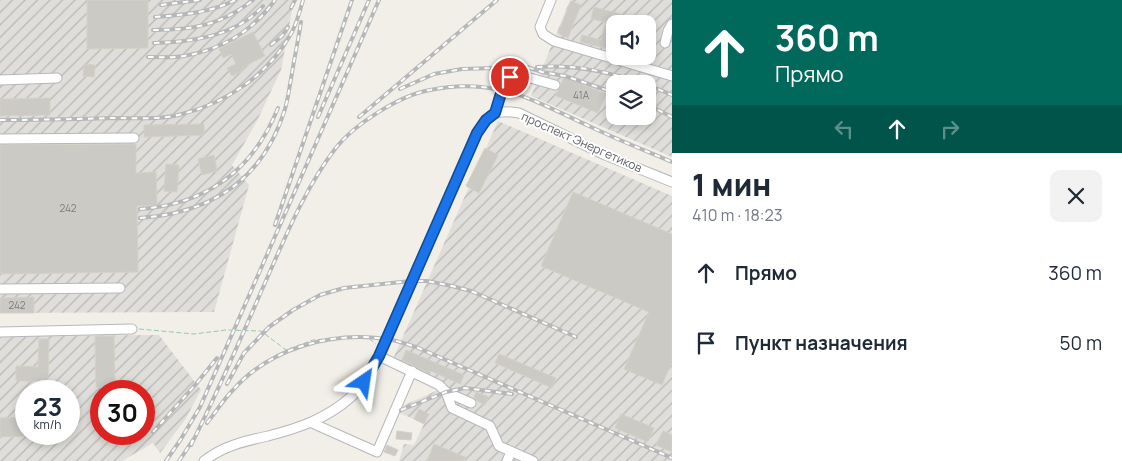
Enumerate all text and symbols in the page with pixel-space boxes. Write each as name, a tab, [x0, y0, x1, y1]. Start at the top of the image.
text: 360 m	[775, 14, 879, 62]
map controls	[606, 15, 656, 125]
button: sound	[606, 15, 656, 65]
icon: ahead	[692, 20, 757, 85]
pin	[489, 56, 531, 98]
text: Прямо	[775, 59, 844, 89]
icon: arrive	[496, 63, 524, 91]
button: layers	[606, 75, 656, 125]
house number: 41А	[573, 88, 590, 102]
street label: проспект Энергетиков	[519, 108, 646, 177]
icon: left	[830, 115, 858, 143]
icon: ahead	[883, 115, 911, 143]
icon: right	[936, 115, 964, 143]
text: 1 мин	[692, 164, 771, 205]
button: close	[1050, 170, 1102, 222]
house number: 242	[59, 201, 77, 215]
text: 410 m · 18:23	[692, 204, 783, 226]
icon: ahead	[692, 259, 720, 287]
text: Прямо	[735, 260, 797, 286]
text: 360 m	[1048, 260, 1102, 286]
house number: 242	[8, 298, 26, 312]
icon: arrive	[692, 329, 720, 357]
text: Пункт назначения	[735, 330, 908, 356]
text: 50 m	[1060, 330, 1102, 356]
position arrow	[337, 355, 389, 407]
speed limit sign: 30	[90, 380, 155, 445]
text: 23	[33, 389, 62, 424]
text: km/h	[34, 416, 61, 433]

